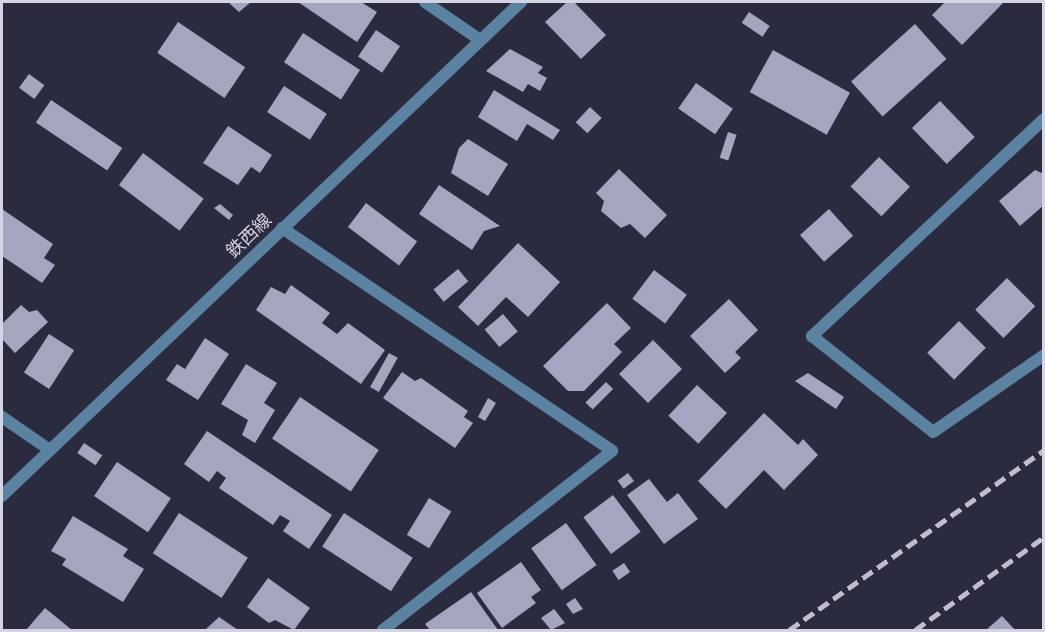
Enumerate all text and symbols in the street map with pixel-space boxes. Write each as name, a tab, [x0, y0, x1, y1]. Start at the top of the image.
street label: 鉄西線	[222, 209, 276, 263]

